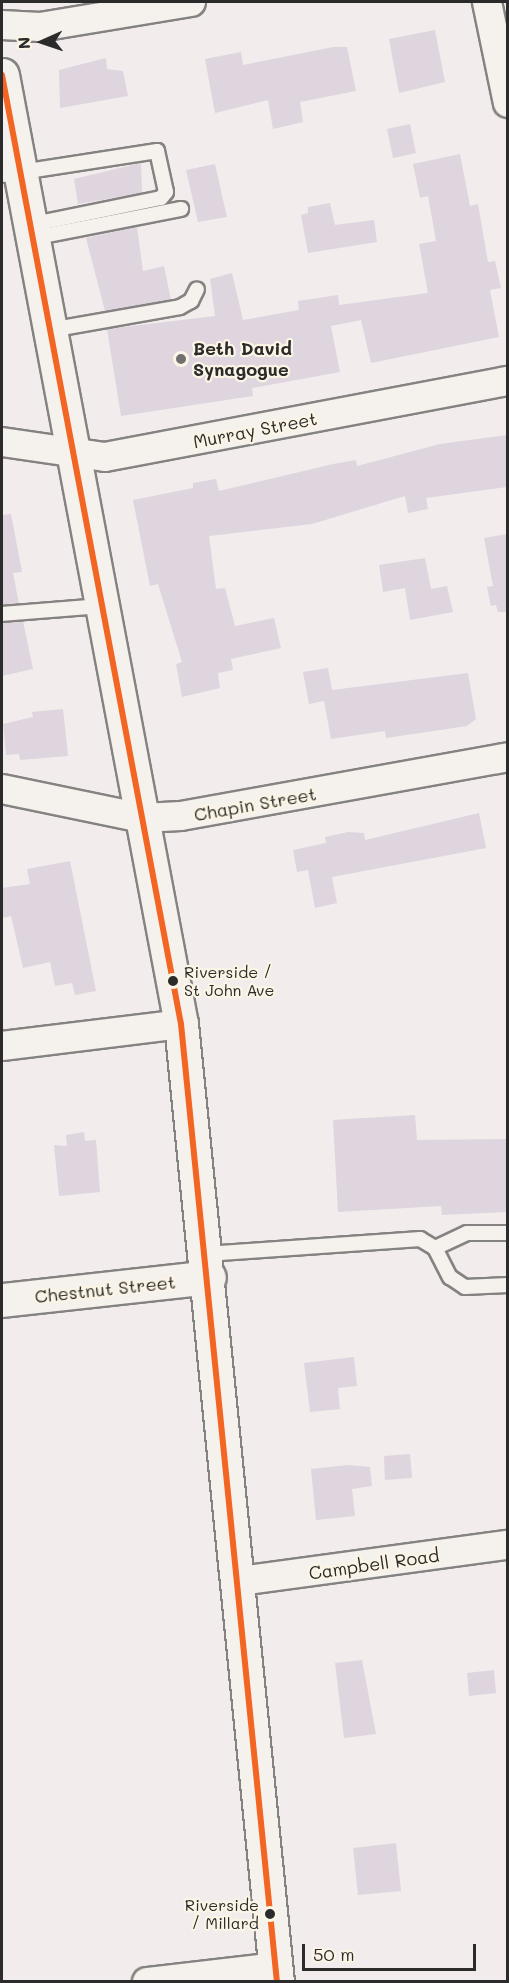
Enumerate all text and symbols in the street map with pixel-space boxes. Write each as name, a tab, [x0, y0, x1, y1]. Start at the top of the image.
north arrow	[12, 12, 72, 72]
text: N	[13, 36, 34, 50]
place label: Beth David Synagogue	[193, 338, 292, 380]
marker: Beth David Synagogue	[174, 352, 188, 366]
street label: Murray Street	[191, 407, 319, 453]
street label: Chapin Street	[192, 783, 318, 825]
place label: Riverside / St John Ave	[184, 962, 274, 1000]
marker: Riverside / St John Ave	[167, 975, 179, 987]
street label: Chestnut Street	[33, 1271, 177, 1307]
street label: Campbell Road	[307, 1544, 441, 1584]
place label: Riverside / Millard	[185, 1895, 259, 1933]
marker: Riverside / Millard	[264, 1908, 276, 1920]
scale bar	[305, 1932, 479, 1970]
text: 50 m	[313, 1942, 355, 1966]

